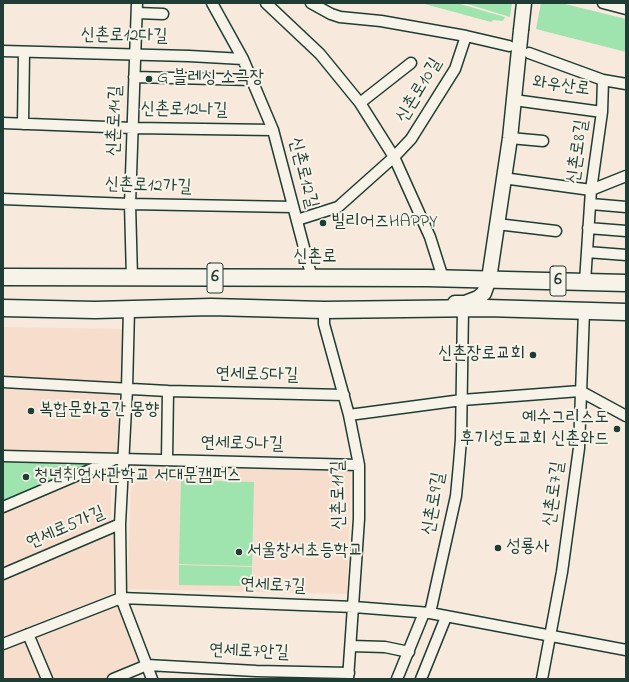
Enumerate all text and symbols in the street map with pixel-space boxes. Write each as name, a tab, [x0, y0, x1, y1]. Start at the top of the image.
street label: 신촌로12다길	[80, 25, 168, 49]
street label: 신촌로10길	[392, 55, 448, 127]
place label: G 블레싱 소극장	[157, 68, 264, 90]
street label: 와우산로	[531, 72, 591, 102]
marker: G 블레싱 소극장	[144, 74, 154, 84]
street label: 신촌로14길	[104, 85, 128, 157]
street label: 신촌로12나길	[140, 99, 228, 123]
street label: 신촌로8길	[564, 118, 594, 186]
street label: 신촌로12길	[283, 135, 321, 211]
street label: 신촌로12가길	[104, 175, 192, 199]
place label: 빌리어즈HAPPY	[331, 212, 437, 234]
marker: 빌리어즈HAPPY	[318, 218, 328, 228]
street label: 신촌로	[293, 247, 337, 269]
road number: 6	[207, 263, 223, 293]
road number: 6	[550, 266, 566, 296]
place label: 신촌장로교회	[438, 344, 525, 366]
marker: 신촌장로교회	[528, 350, 538, 360]
street label: 연세로5다길	[215, 364, 299, 388]
place label: 복합문화공간 몽향	[39, 400, 159, 422]
marker: 복합문화공간 몽향	[26, 406, 36, 416]
place label: 예수그리스도 후기성도교회 신촌와드	[460, 408, 609, 450]
marker: 예수그리스도 후기성도교회 신촌와드	[612, 424, 622, 434]
street label: 연세로5나길	[200, 433, 284, 457]
street label: 신촌로11길	[329, 460, 351, 530]
street label: 신촌로7길	[540, 460, 570, 528]
place label: 청년취업사관학교 서대문캠퍼스	[34, 466, 241, 488]
street label: 신촌로9길	[419, 471, 451, 537]
marker: 청년취업사관학교 서대문캠퍼스	[21, 472, 31, 482]
street label: 연세로5가길	[24, 503, 108, 555]
place label: 성룡사	[506, 537, 549, 559]
place label: 서울창서초등학교	[247, 541, 363, 563]
marker: 성룡사	[493, 543, 503, 553]
marker: 서울창서초등학교	[234, 547, 244, 557]
street label: 연세로7길	[240, 575, 306, 599]
street label: 연세로7안길	[209, 641, 289, 665]

